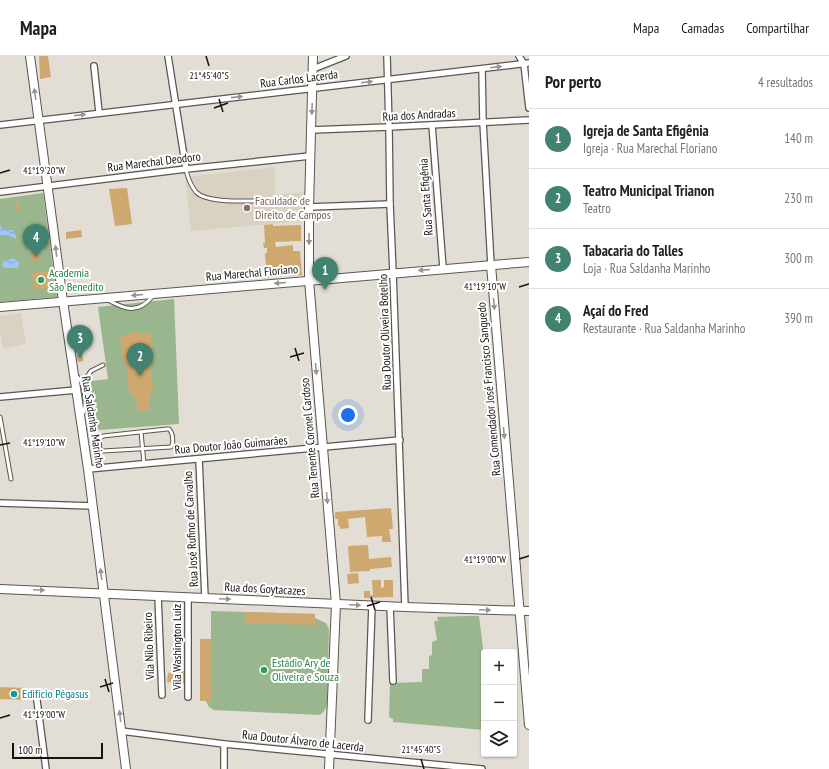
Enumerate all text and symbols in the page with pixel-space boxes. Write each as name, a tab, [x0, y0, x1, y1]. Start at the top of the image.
text: Mapa	[20, 16, 57, 40]
text: Mapa	[633, 19, 659, 37]
text: Camadas	[681, 19, 724, 37]
text: Compartilhar	[746, 19, 809, 37]
one-way arrow	[490, 64, 502, 70]
street label: Rua Carlos Lacerda	[259, 66, 339, 91]
text: 21°45'40"S	[189, 69, 229, 82]
text: Por perto	[545, 71, 601, 93]
text: 4 resultados	[758, 74, 813, 91]
one-way arrow	[360, 79, 373, 85]
one-way arrow	[32, 88, 38, 100]
one-way arrow	[231, 94, 243, 101]
one-way arrow	[308, 103, 315, 115]
street label: Rua dos Andradas	[382, 105, 456, 124]
one-way arrow	[74, 112, 86, 118]
text: Igreja de Santa Efigênia	[583, 121, 709, 140]
text: 1	[555, 130, 561, 147]
text: 140 m	[784, 130, 813, 147]
text: Igreja · Rua Marechal Floriano	[583, 140, 717, 157]
street label: Rua Marechal Deodoro	[106, 148, 201, 175]
street label: Rua Santa Efigênia	[415, 158, 436, 236]
text: 41°19'20"W	[23, 164, 65, 177]
text: Teatro Municipal Trianon	[583, 181, 714, 200]
text: 2	[555, 190, 561, 207]
text: 230 m	[784, 190, 813, 207]
place label: Faculdade de Direito de Campos	[255, 193, 331, 222]
text: Teatro	[583, 200, 611, 217]
marker: Faculdade de Direito de Campos	[242, 203, 252, 213]
pin: 4	[23, 224, 49, 257]
one-way arrow	[306, 233, 312, 246]
text: Tabacaria do Talles	[583, 241, 683, 260]
one-way arrow	[53, 245, 60, 257]
text: 3	[555, 250, 561, 267]
text: 300 m	[784, 250, 813, 267]
pin: 1	[312, 257, 338, 290]
text: Loja · Rua Saldanha Marinho	[583, 260, 710, 277]
street label: Rua Marechal Floriano	[205, 261, 299, 284]
place label: Academia São Benedito	[49, 265, 104, 294]
one-way arrow	[418, 267, 430, 273]
street label: Rua Doutor Oliveira Botelho	[375, 274, 394, 390]
marker: Academia São Benedito	[36, 275, 46, 285]
one-way arrow	[274, 279, 286, 286]
text: 41°19'10"W	[464, 280, 506, 293]
one-way arrow	[131, 291, 143, 298]
one-way arrow	[490, 298, 497, 310]
street label: Rua Comendador José Francisco Sanguedo	[473, 301, 504, 477]
text: Açaí do Fred	[583, 301, 648, 320]
text: 4	[555, 310, 561, 327]
text: 390 m	[784, 310, 813, 327]
text: Restaurante · Rua Saldanha Marinho	[583, 320, 745, 337]
pin: 3	[67, 325, 93, 358]
pin: 2	[127, 343, 153, 376]
one-way arrow	[313, 363, 320, 375]
street label: Rua Saldanha Marinho	[79, 375, 108, 469]
street label: Rua Tenente Coronel Cardoso	[297, 377, 322, 499]
your location	[338, 405, 358, 425]
one-way arrow	[501, 427, 508, 439]
street label: Rua Doutor João Guimarães	[174, 432, 288, 457]
text: 41°19'10"W	[23, 436, 65, 449]
street label: Rua José Rufino de Carvalho	[180, 471, 201, 587]
one-way arrow	[324, 492, 331, 504]
text: 41°19'00"W	[464, 553, 506, 566]
one-way arrow	[98, 568, 105, 580]
street label: Rua dos Goytacazes	[224, 579, 306, 598]
one-way arrow	[33, 587, 45, 594]
one-way arrow	[219, 595, 231, 602]
one-way arrow	[349, 601, 361, 608]
street label: Vila Washington Luiz	[169, 604, 184, 691]
one-way arrow	[479, 607, 492, 613]
street label: Vila Nilo Ribeiro	[140, 612, 157, 681]
map controls	[481, 649, 517, 757]
button: +	[481, 649, 517, 685]
place label: Estádio Ary de Oliveira e Souza	[272, 655, 339, 684]
marker: Estádio Ary de Oliveira e Souza	[259, 665, 269, 675]
button: −	[481, 685, 517, 721]
place label: Edifício Pégasus	[22, 686, 88, 701]
marker: Edifício Pégasus	[9, 689, 19, 699]
text: 41°19'00"W	[23, 708, 65, 721]
one-way arrow	[116, 710, 123, 722]
button: layers	[481, 721, 517, 757]
street label: Rua Doutor Álvaro de Lacerda	[241, 727, 365, 754]
scale bar	[12, 741, 103, 760]
text: 100 m	[18, 743, 42, 757]
text: 21°45'40"S	[401, 743, 441, 756]

